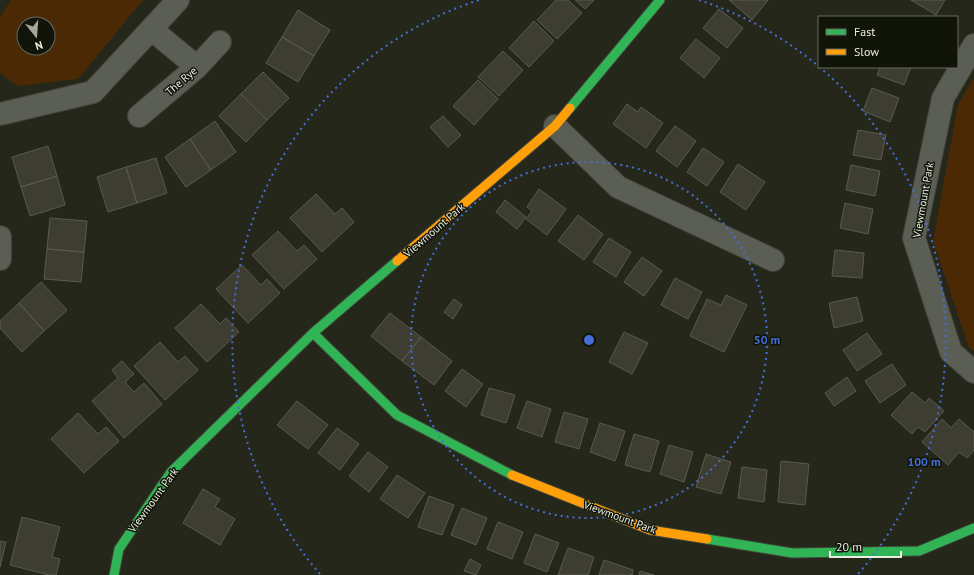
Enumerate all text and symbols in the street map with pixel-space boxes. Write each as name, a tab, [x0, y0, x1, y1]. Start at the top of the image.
north arrow	[16, 16, 56, 56]
legend	[818, 16, 958, 68]
text: Fast	[854, 24, 875, 39]
text: N	[33, 38, 44, 53]
text: Slow	[854, 44, 879, 59]
street label: The Rye	[162, 63, 200, 99]
street label: Viewmount Park	[909, 160, 937, 240]
street label: Viewmount Park	[400, 199, 468, 261]
text: 50 m	[754, 332, 780, 347]
centre of rings	[582, 333, 596, 347]
text: 100 m	[907, 454, 941, 469]
street label: Viewmount Park	[124, 464, 182, 536]
street label: Viewmount Park	[581, 497, 659, 537]
scale bar	[830, 533, 901, 559]
text: 20 m	[836, 539, 862, 554]

